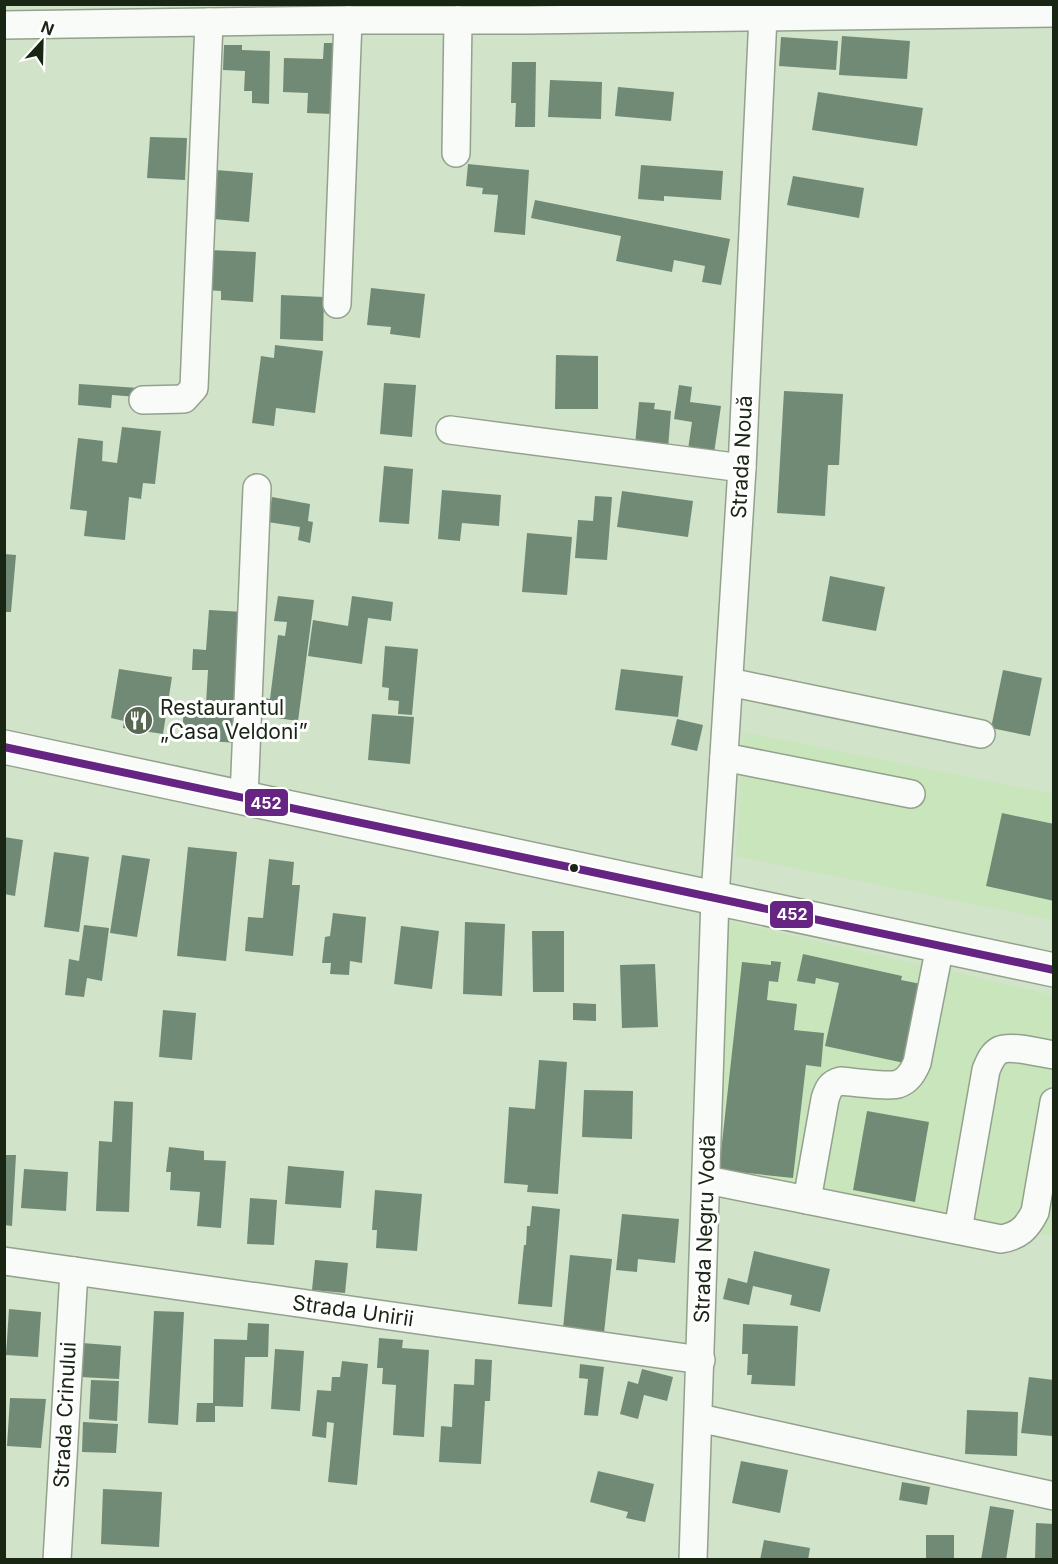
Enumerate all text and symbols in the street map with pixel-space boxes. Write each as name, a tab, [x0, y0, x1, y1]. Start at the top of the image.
north arrow	[12, 12, 72, 72]
text: N	[38, 17, 57, 40]
street label: Strada Nouă	[726, 395, 757, 519]
place label: Restaurantul „Casa Veldoni”	[160, 695, 308, 744]
restaurant icon: Restaurantul „Casa Veldoni”	[123, 704, 155, 736]
line badge: 452	[244, 788, 289, 817]
text: 452	[250, 793, 282, 813]
unlabelled marker	[568, 862, 580, 874]
line badge: 452	[769, 900, 814, 929]
text: 452	[776, 904, 808, 924]
street label: Strada Negru Vodă	[689, 1134, 720, 1324]
street label: Strada Unirii	[291, 1290, 415, 1331]
street label: Strada Crinului	[48, 1341, 81, 1489]

